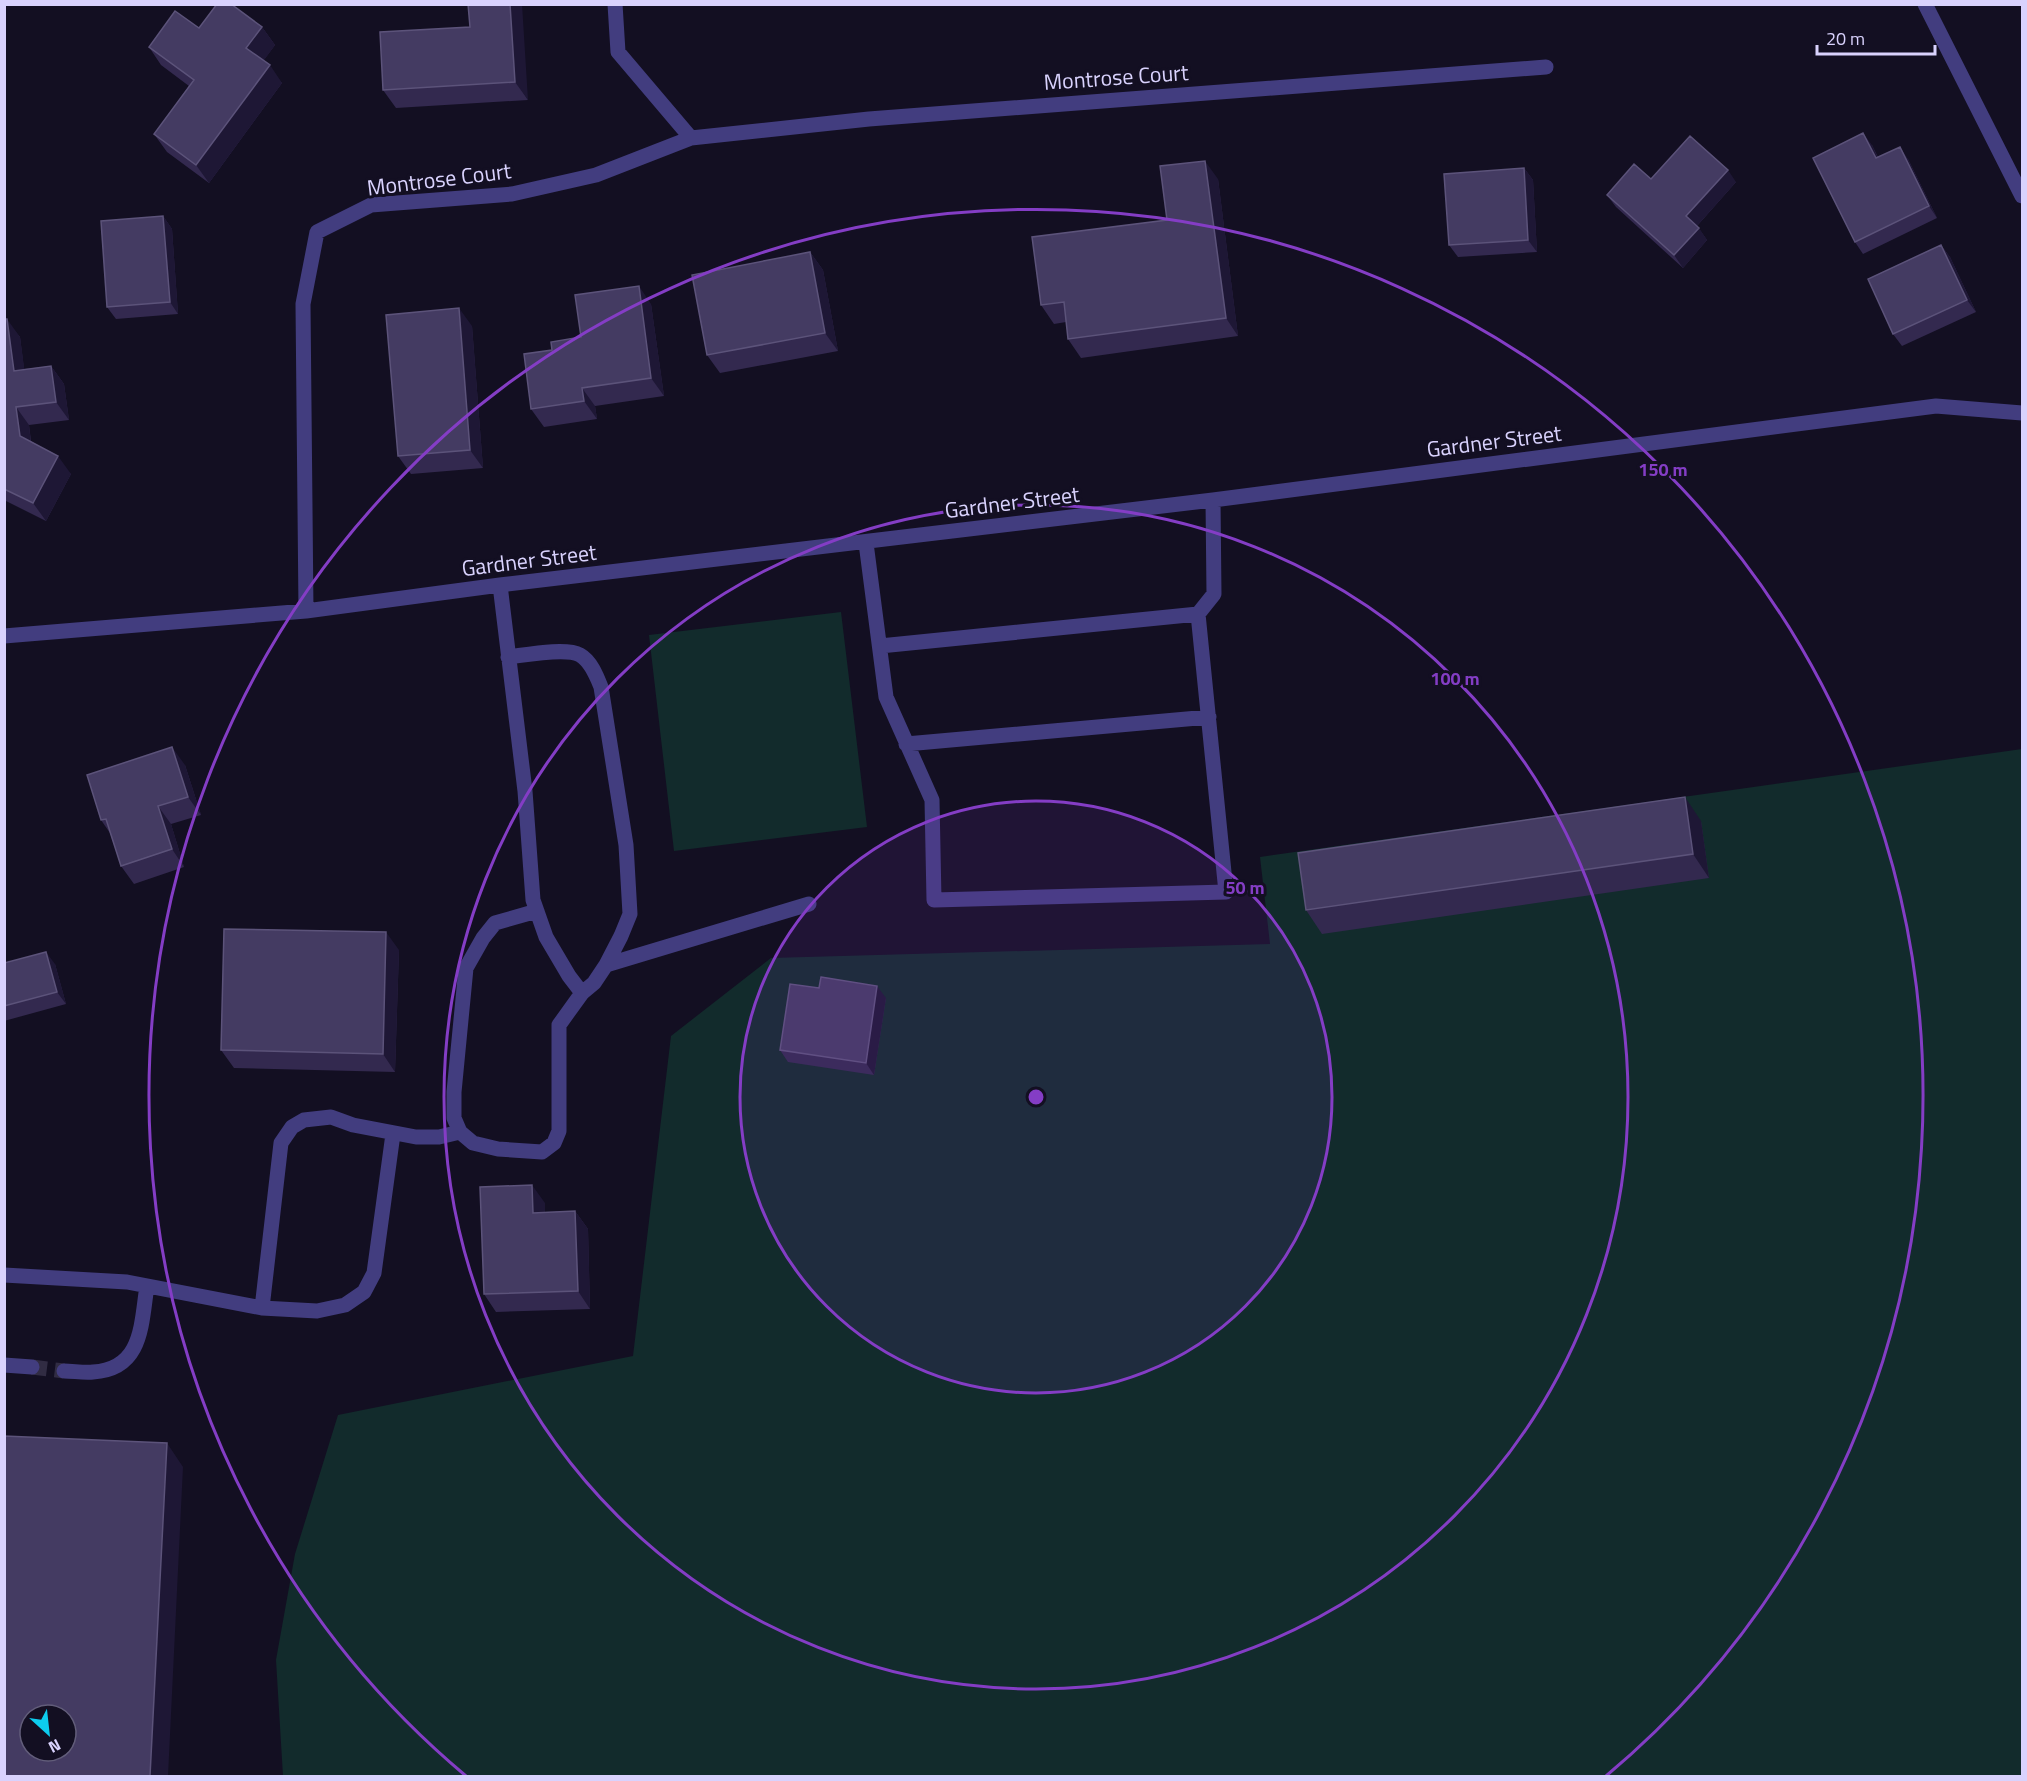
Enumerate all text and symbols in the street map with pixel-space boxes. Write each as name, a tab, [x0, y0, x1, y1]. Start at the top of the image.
scale bar	[1817, 18, 1936, 56]
text: 20 m	[1826, 25, 1865, 52]
street label: Montrose Court	[1042, 55, 1190, 99]
street label: Montrose Court	[365, 153, 513, 205]
street label: Gardner Street	[1425, 416, 1564, 466]
text: 150 m	[1638, 456, 1688, 483]
street label: Gardner Street	[943, 477, 1082, 527]
street label: Gardner Street	[460, 535, 599, 585]
text: 100 m	[1430, 665, 1480, 692]
text: 50 m	[1225, 874, 1265, 901]
centre of rings	[1026, 1087, 1046, 1107]
north arrow	[18, 1703, 78, 1763]
text: N	[44, 1733, 65, 1760]

